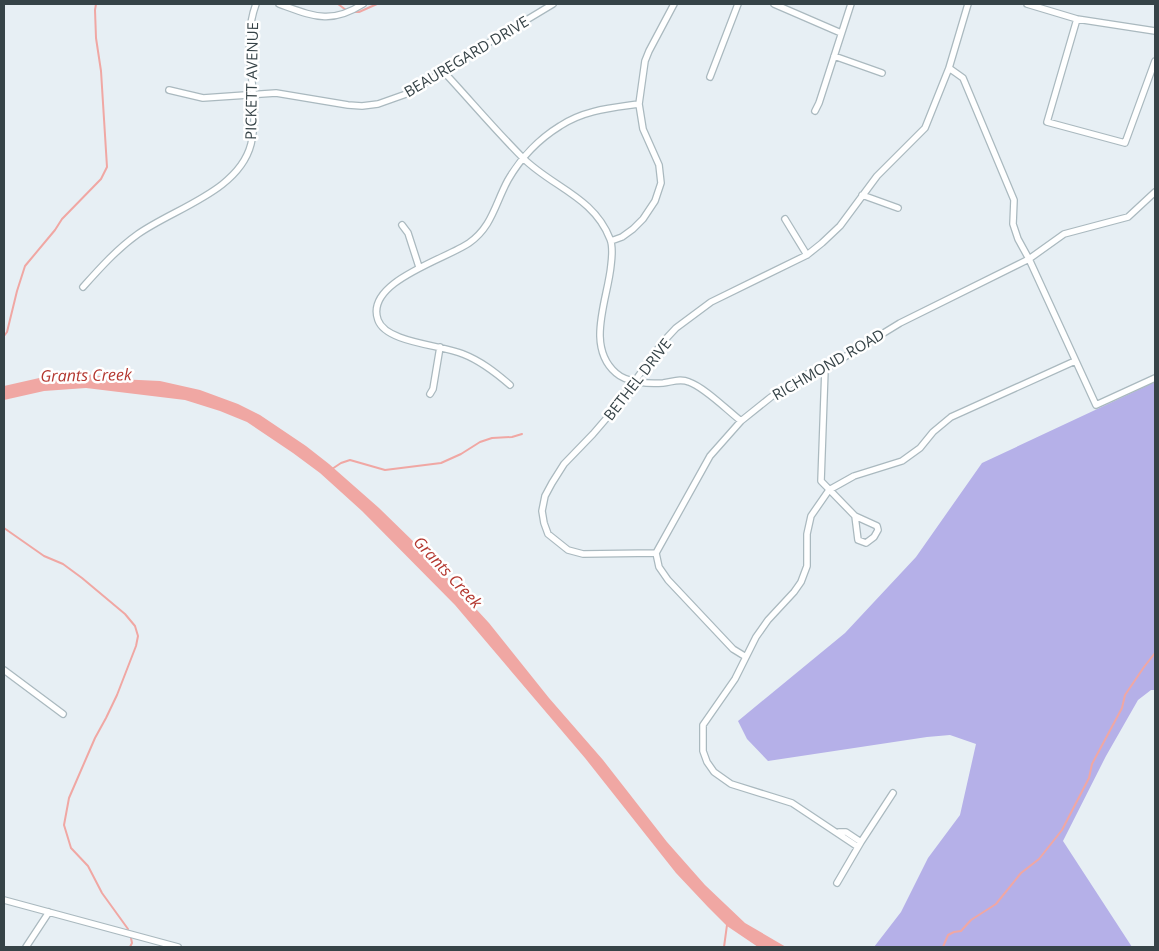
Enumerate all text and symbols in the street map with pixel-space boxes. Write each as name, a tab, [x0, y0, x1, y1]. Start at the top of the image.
street label: BEAUREGARD DRIVE	[400, 11, 532, 101]
street label: PICKETT AVENUE	[240, 22, 262, 140]
street label: RICHMOND ROAD	[768, 324, 888, 404]
street label: BETHEL DRIVE	[599, 334, 675, 424]
water label: Grants Creek	[40, 363, 133, 387]
water label: Grants Creek	[409, 531, 488, 614]

